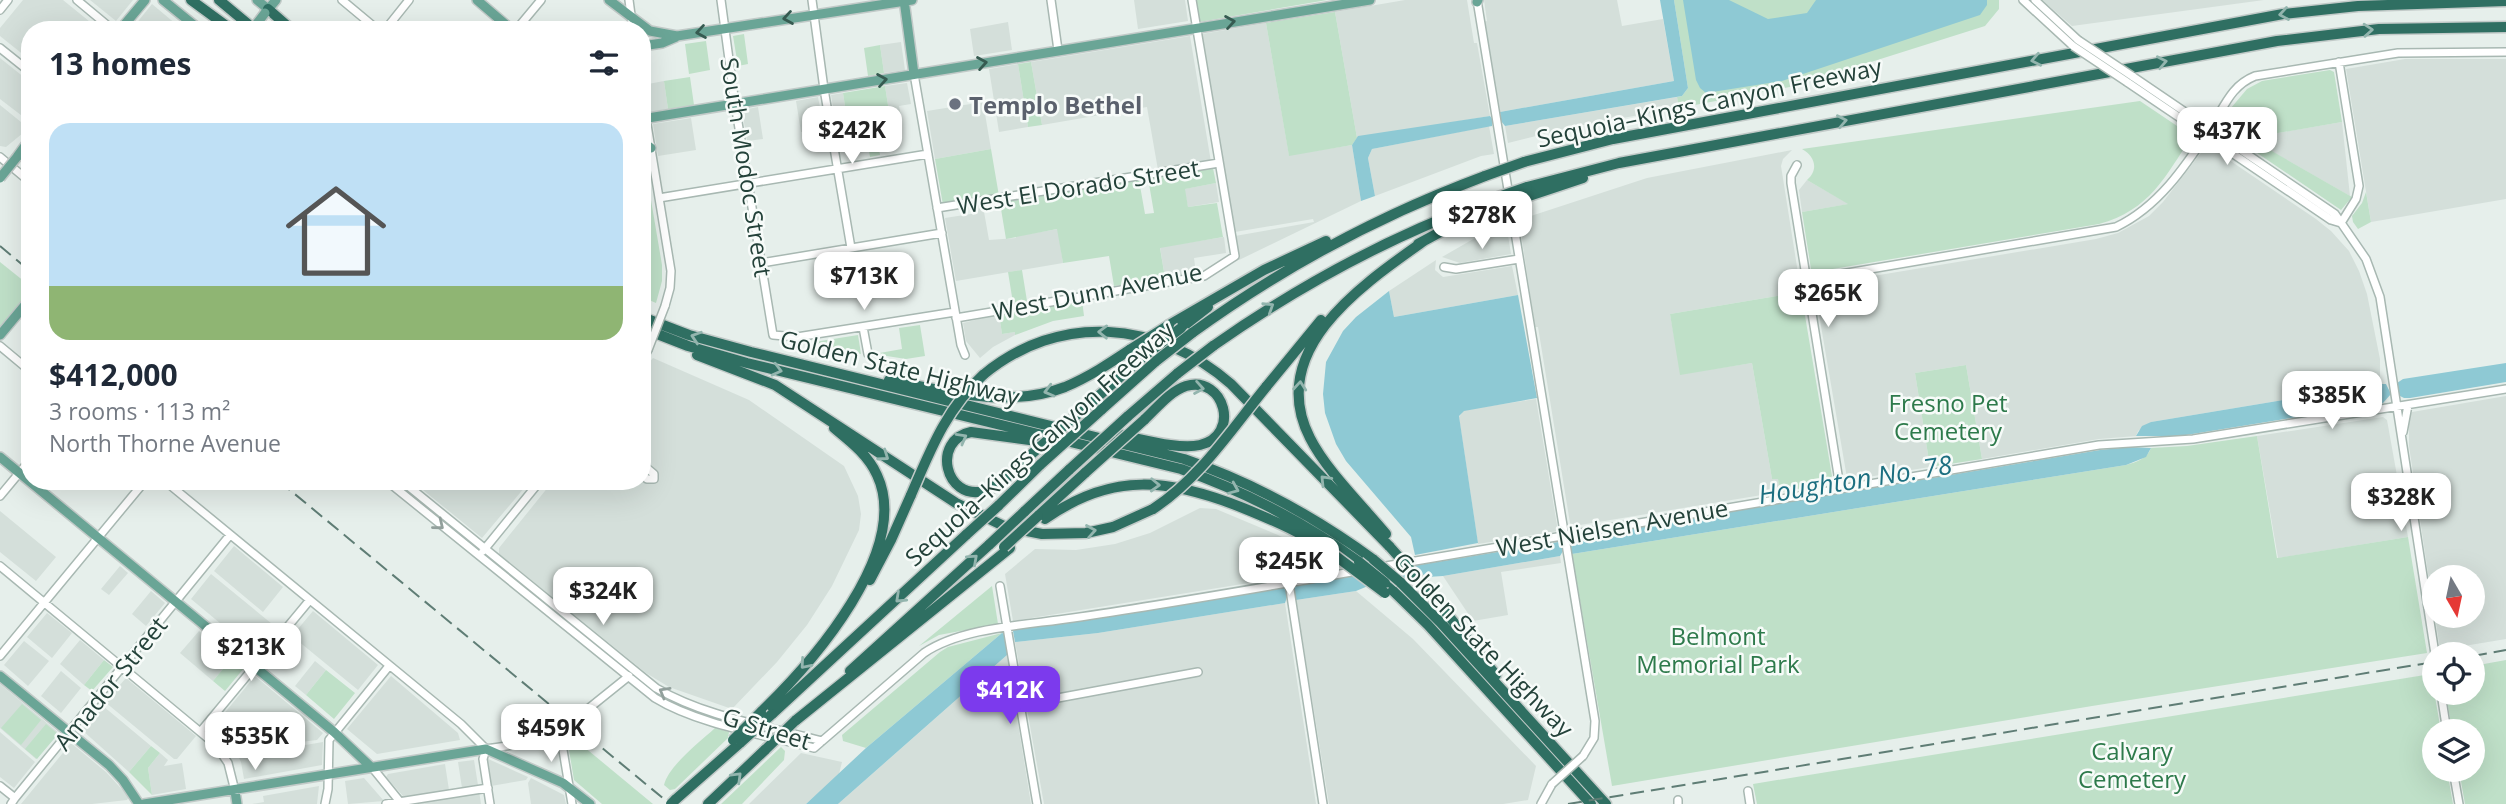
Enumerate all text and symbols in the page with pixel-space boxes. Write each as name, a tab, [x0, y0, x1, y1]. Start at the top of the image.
one-way arrow	[2278, 6, 2290, 21]
one-way arrow	[782, 10, 794, 25]
one-way arrow	[1225, 15, 1236, 30]
one-way arrow	[2363, 23, 2374, 38]
one-way arrow	[695, 24, 707, 39]
text: 13 homes	[49, 43, 192, 84]
icon: filters	[585, 44, 623, 82]
street label: Sequoia–Kings Canyon Freeway	[1534, 49, 1885, 155]
one-way arrow	[2030, 51, 2042, 66]
street label: South Modoc Street	[713, 55, 781, 279]
one-way arrow	[2156, 55, 2168, 70]
one-way arrow	[976, 56, 988, 71]
one-way arrow	[876, 73, 888, 88]
place label: Templo Bethel	[969, 88, 1142, 121]
marker: Templo Bethel	[947, 96, 963, 112]
pin: $242K	[803, 106, 901, 166]
pin: $437K	[2178, 108, 2276, 167]
text: $242K	[818, 113, 886, 145]
one-way arrow	[1836, 114, 1848, 129]
text: $437K	[2193, 114, 2261, 146]
street label: West El Dorado Street	[954, 151, 1202, 221]
icon: home	[273, 168, 399, 294]
pin: $278K	[1433, 191, 1531, 251]
text: $278K	[1448, 198, 1516, 230]
pin: $713K	[815, 252, 913, 312]
street label: West Dunn Avenue	[989, 254, 1205, 328]
text: $713K	[830, 259, 898, 291]
pin: $265K	[1779, 270, 1877, 329]
text: $265K	[1794, 276, 1862, 308]
one-way arrow	[1262, 302, 1275, 315]
street label: Sequoia–Kings Canyon Freeway	[897, 312, 1181, 573]
street label: Golden State Highway	[777, 321, 1024, 413]
one-way arrow	[1097, 324, 1108, 340]
one-way arrow	[690, 331, 702, 345]
text: $412,000	[49, 354, 178, 395]
one-way arrow	[771, 362, 783, 376]
pin: $385K	[2283, 372, 2381, 431]
text: $385K	[2298, 378, 2366, 410]
one-way arrow	[1194, 380, 1205, 395]
one-way arrow	[1292, 380, 1307, 391]
one-way arrow	[1043, 383, 1055, 397]
park label: Fresno Pet Cemetery	[1889, 386, 2007, 447]
text: 3 rooms · 113 m²	[49, 395, 230, 427]
text: North Thorne Avenue	[49, 427, 281, 459]
one-way arrow	[955, 432, 968, 446]
water label: Houghton No. 78	[1756, 446, 1955, 512]
one-way arrow	[876, 448, 889, 460]
pin: $328K	[2352, 474, 2450, 533]
one-way arrow	[1321, 476, 1334, 489]
one-way arrow	[1150, 477, 1161, 492]
text: $328K	[2367, 480, 2435, 512]
one-way arrow	[1227, 481, 1240, 495]
street label: West Nielsen Avenue	[1493, 490, 1731, 564]
one-way arrow	[432, 516, 444, 529]
one-way arrow	[1085, 525, 1097, 540]
pin: $245K	[1240, 538, 1338, 597]
text: $245K	[1255, 544, 1323, 576]
street label: Golden State Highway	[1387, 544, 1582, 745]
one-way arrow	[965, 555, 978, 568]
north arrow	[2422, 565, 2485, 628]
map controls	[2422, 565, 2485, 782]
pin: $324K	[554, 568, 652, 627]
text: $324K	[569, 574, 637, 606]
one-way arrow	[895, 590, 908, 602]
street label: Amador Street	[46, 609, 174, 757]
park label: Belmont Memorial Park	[1636, 619, 1800, 680]
pin: $213K	[202, 624, 300, 683]
text: $213K	[217, 630, 285, 662]
button: locate	[2422, 642, 2485, 705]
one-way arrow	[801, 656, 813, 669]
pin: $412K	[961, 666, 1059, 726]
text: $412K	[976, 673, 1044, 705]
one-way arrow	[659, 687, 671, 700]
street label: G Street	[719, 699, 815, 757]
pin: $459K	[502, 704, 600, 764]
text: $459K	[517, 711, 585, 743]
pin: $535K	[206, 712, 304, 772]
text: $535K	[221, 719, 289, 751]
button: layers	[2422, 719, 2485, 782]
park label: Calvary Cemetery	[2078, 734, 2187, 795]
one-way arrow	[729, 772, 742, 785]

